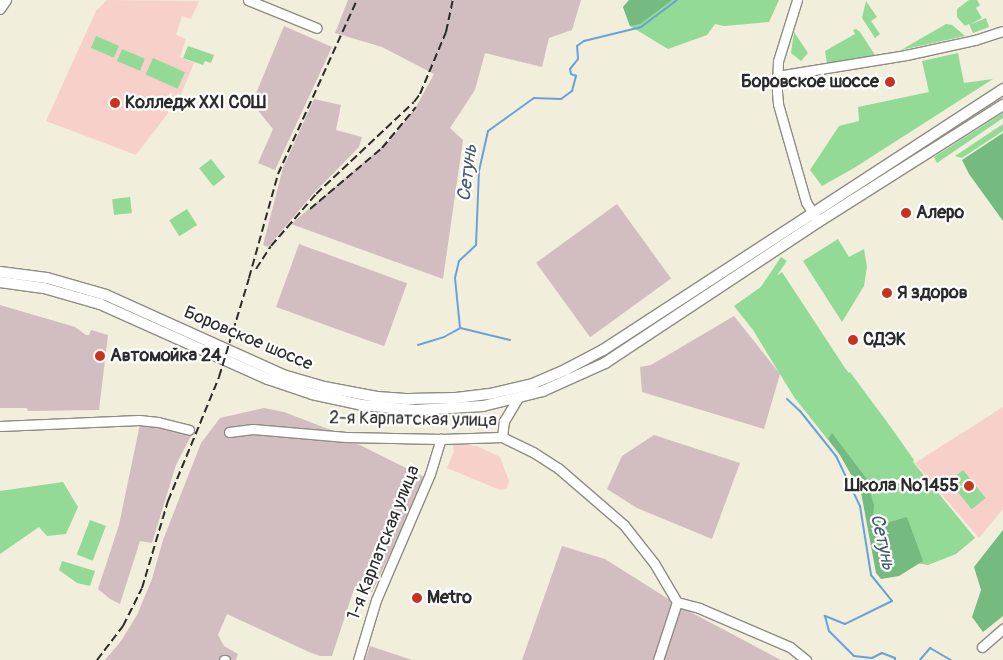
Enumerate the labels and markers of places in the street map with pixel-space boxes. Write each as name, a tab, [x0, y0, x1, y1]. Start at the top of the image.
place label: Боровское шоссе	[741, 71, 879, 93]
marker: Боровское шоссе	[883, 75, 897, 89]
place label: Колледж XXI СОШ	[125, 92, 266, 114]
marker: Колледж XXI СОШ	[109, 97, 121, 109]
place label: Алеро	[916, 202, 964, 224]
marker: Алеро	[900, 207, 912, 219]
place label: Я здоров	[897, 282, 967, 304]
marker: Я здоров	[881, 287, 893, 299]
place label: СДЭК	[863, 329, 906, 351]
marker: СДЭК	[847, 334, 859, 346]
place label: Автомойка 24	[110, 345, 221, 367]
marker: Автомойка 24	[94, 350, 106, 362]
place label: Школа №1455	[845, 475, 959, 497]
marker: Школа №1455	[963, 480, 975, 492]
place label: Metro	[427, 587, 472, 609]
marker: Metro	[411, 592, 423, 604]

